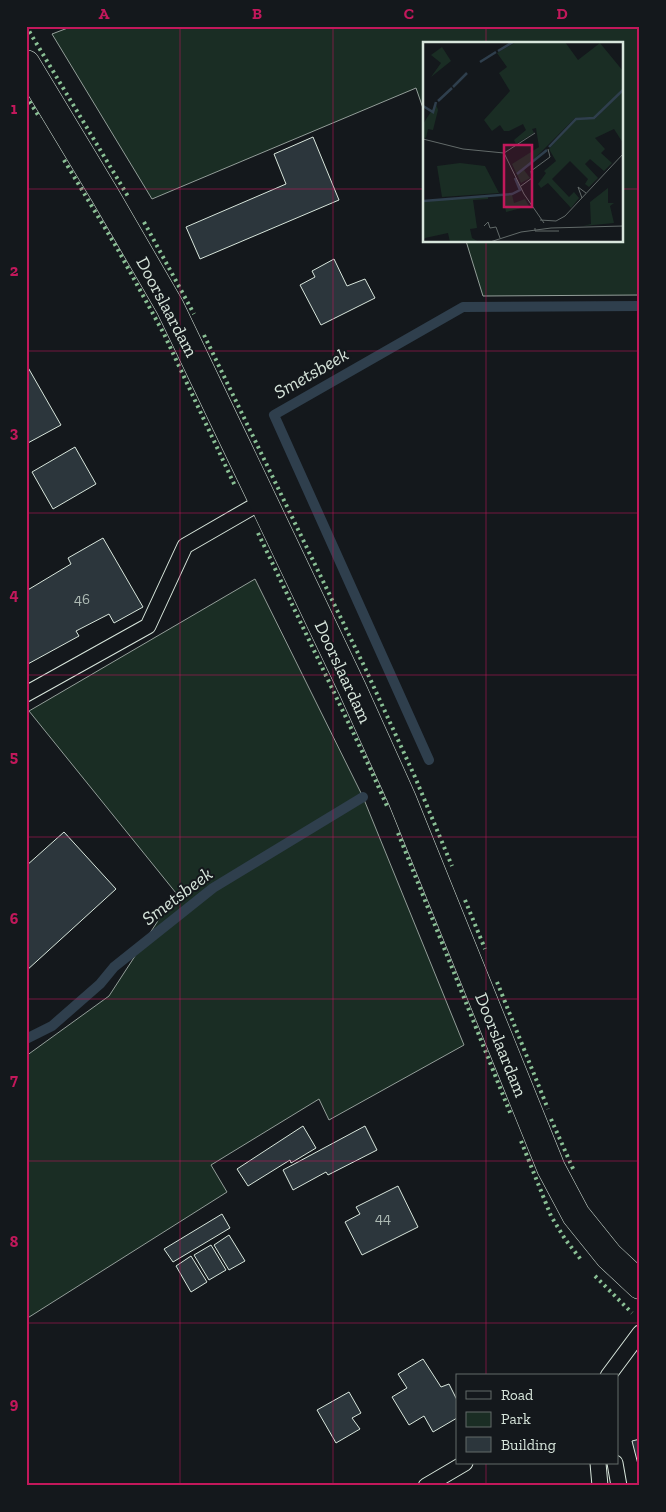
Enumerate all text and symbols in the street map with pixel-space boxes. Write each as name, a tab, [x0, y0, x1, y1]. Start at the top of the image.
text: A	[99, 4, 110, 23]
text: B	[252, 4, 262, 23]
text: C	[404, 4, 414, 23]
text: D	[556, 4, 568, 23]
inset map	[423, 42, 624, 242]
text: 1	[11, 99, 18, 118]
street label: Doorslaardam	[131, 253, 203, 361]
text: 2	[10, 261, 19, 280]
water label: Smetsbeek	[270, 342, 352, 404]
text: 3	[10, 423, 19, 442]
text: 4	[9, 585, 19, 604]
house number: 46	[74, 590, 90, 608]
street label: Doorslaardam	[310, 617, 377, 727]
text: 5	[10, 747, 18, 766]
water label: Smetsbeek	[137, 862, 217, 930]
text: 6	[10, 909, 19, 928]
street label: Doorslaardam	[470, 990, 532, 1101]
text: 7	[10, 1070, 18, 1089]
house number: 44	[375, 1209, 391, 1227]
text: 8	[10, 1232, 19, 1251]
legend	[456, 1374, 618, 1464]
text: Road	[501, 1386, 534, 1404]
text: 9	[10, 1394, 19, 1413]
text: Park	[501, 1410, 531, 1428]
text: Building	[501, 1436, 556, 1454]

